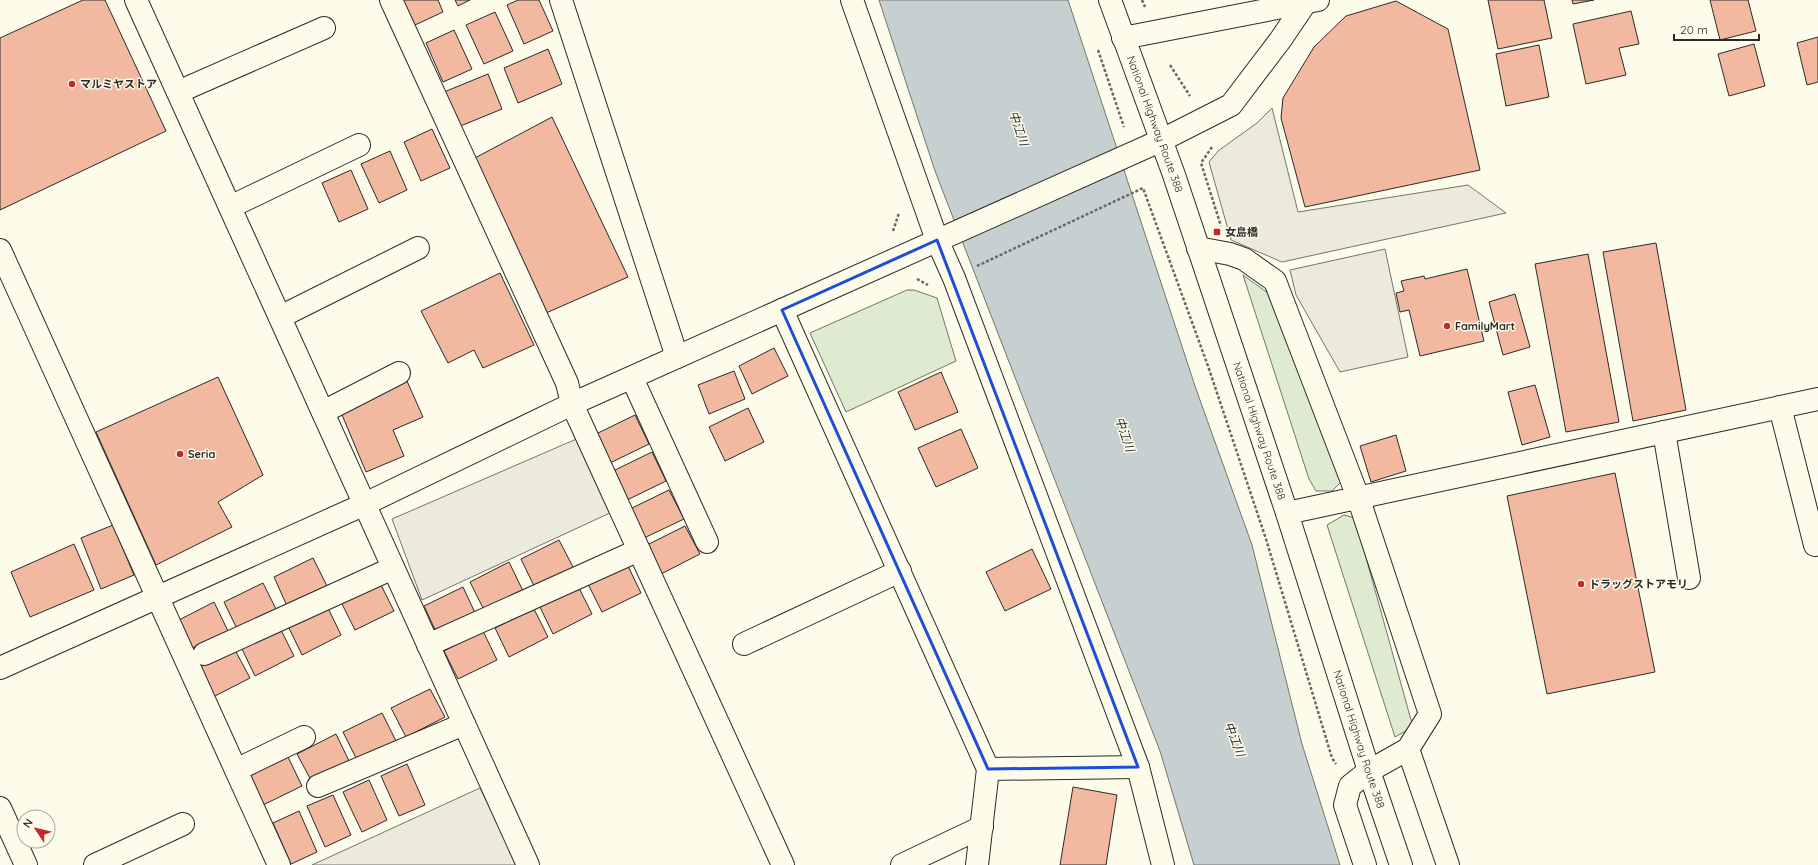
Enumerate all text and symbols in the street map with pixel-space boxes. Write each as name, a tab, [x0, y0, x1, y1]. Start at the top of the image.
scale bar	[1674, 16, 1759, 42]
text: 20 m	[1680, 22, 1708, 37]
street label: National Highway Route 388	[1124, 54, 1186, 194]
place label: マルミヤストア	[80, 77, 157, 91]
marker: マルミヤストア	[67, 79, 77, 89]
water label: 中江川	[1006, 109, 1033, 149]
place label: 女島橋	[1225, 225, 1258, 239]
marker: 女島橋	[1212, 227, 1222, 237]
place label: FamilyMart	[1455, 319, 1515, 333]
marker: FamilyMart	[1442, 321, 1452, 331]
street label: National Highway Route 388	[1230, 360, 1289, 502]
water label: 中江川	[1112, 415, 1139, 455]
place label: Seria	[188, 447, 215, 461]
marker: Seria	[175, 449, 185, 459]
place label: ドラッグストアモリ	[1589, 577, 1688, 591]
marker: ドラッグストアモリ	[1576, 579, 1586, 589]
street label: National Highway Route 388	[1330, 668, 1388, 810]
water label: 中江川	[1222, 720, 1249, 760]
north arrow	[16, 809, 56, 849]
text: N	[20, 816, 36, 831]

